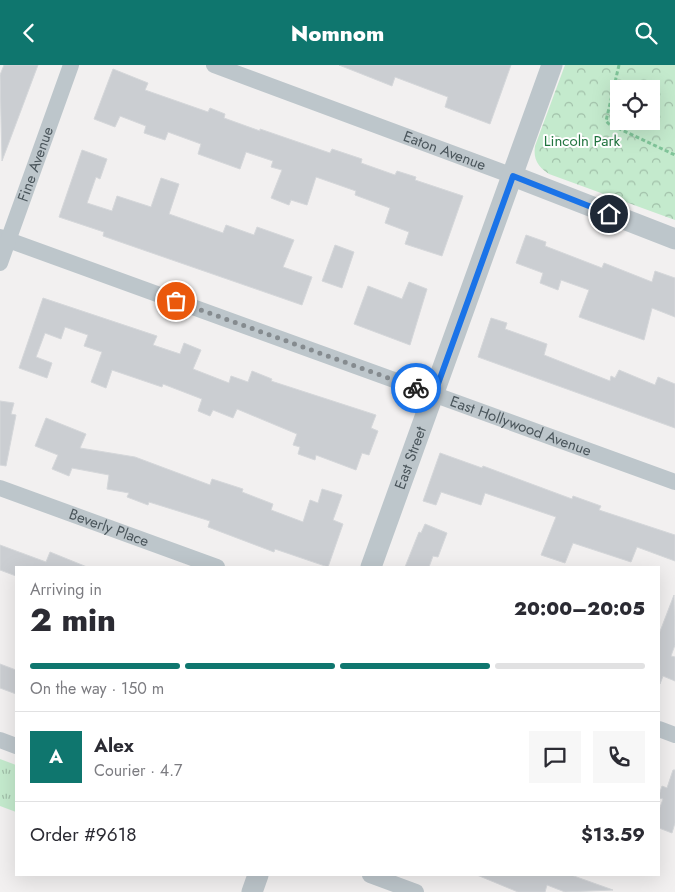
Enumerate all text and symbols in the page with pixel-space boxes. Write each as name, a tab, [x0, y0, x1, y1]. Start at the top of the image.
text: Nomnom	[291, 17, 384, 49]
icon: back	[15, 19, 43, 47]
icon: search	[632, 19, 660, 47]
map controls	[610, 80, 660, 130]
button: locate	[610, 80, 660, 130]
street label: Fine Avenue	[12, 123, 59, 205]
street label: Eaton Avenue	[400, 125, 489, 176]
park label: Lincoln Park	[544, 130, 621, 152]
pin	[588, 193, 630, 235]
icon: home	[595, 200, 623, 228]
pin	[155, 280, 197, 322]
icon: bag	[162, 287, 190, 315]
courier	[391, 363, 441, 413]
icon: bike	[402, 374, 430, 402]
street label: East Hollywood Avenue	[447, 390, 595, 462]
street label: East Street	[389, 423, 432, 492]
street label: Beverly Place	[66, 503, 152, 552]
text: Arriving in	[30, 578, 102, 601]
text: 20:00–20:05	[514, 595, 645, 622]
text: 2 min	[30, 597, 116, 643]
text: On the way · 150 m	[30, 677, 164, 700]
button: chat	[529, 731, 581, 783]
button: phone	[593, 731, 645, 783]
text: Alex	[94, 732, 134, 759]
text: A	[49, 743, 63, 770]
text: Courier · 4.7	[94, 759, 182, 782]
text: Order #9618	[30, 821, 137, 848]
text: $13.59	[581, 821, 645, 848]

